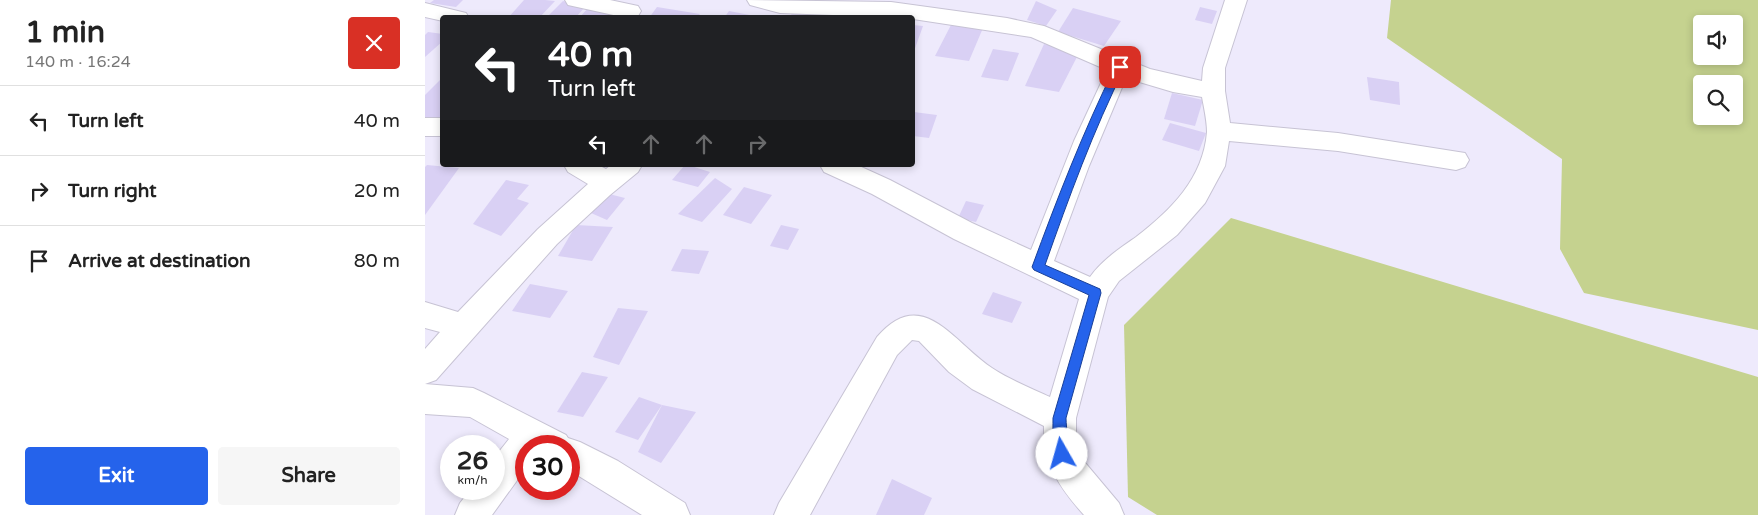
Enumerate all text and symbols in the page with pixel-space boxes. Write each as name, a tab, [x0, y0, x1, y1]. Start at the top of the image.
text: 1 min	[25, 14, 105, 51]
map controls	[1693, 15, 1743, 125]
button: sound	[1693, 15, 1743, 65]
button: close	[348, 17, 400, 69]
text: 40 m	[548, 34, 633, 76]
icon: left	[465, 35, 530, 100]
pin	[1099, 46, 1141, 88]
text: 140 m · 16:24	[25, 52, 131, 72]
icon: arrive	[1106, 53, 1134, 81]
button: search	[1693, 75, 1743, 125]
text: Turn left	[548, 76, 636, 102]
icon: left	[25, 107, 53, 135]
text: Turn left	[68, 110, 144, 132]
text: 40 m	[354, 110, 400, 132]
icon: left	[584, 130, 612, 158]
icon: ahead	[637, 130, 665, 158]
icon: ahead	[690, 130, 718, 158]
icon: right	[743, 130, 771, 158]
icon: right	[25, 177, 53, 205]
text: Turn right	[68, 180, 156, 202]
text: 20 m	[354, 180, 400, 202]
icon: arrive	[25, 247, 53, 275]
text: Arrive at destination	[68, 250, 251, 272]
text: 80 m	[354, 250, 400, 272]
position arrow	[1035, 427, 1087, 479]
speed limit sign: 30	[515, 435, 580, 500]
text: 26	[457, 446, 488, 476]
button: Exit	[25, 447, 208, 505]
button: Share	[218, 447, 400, 505]
text: km/h	[457, 473, 488, 487]

